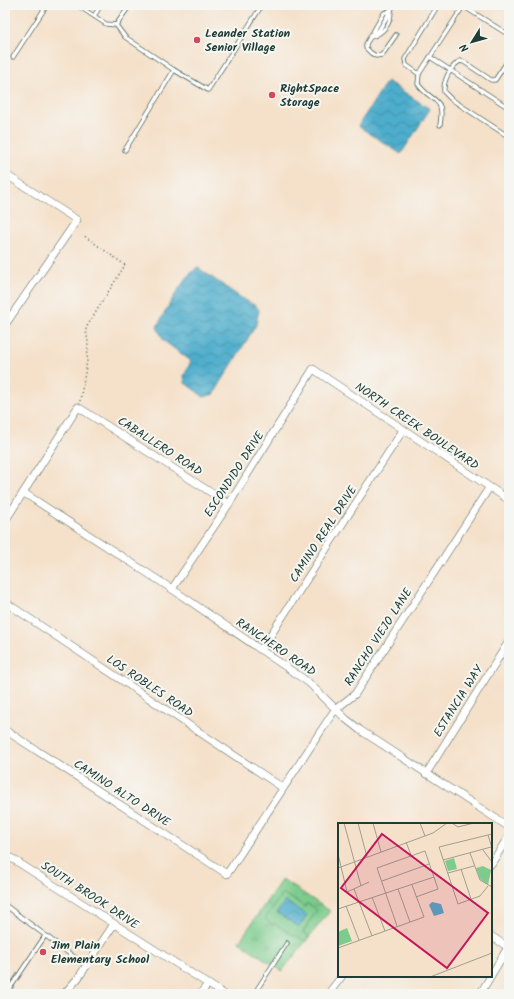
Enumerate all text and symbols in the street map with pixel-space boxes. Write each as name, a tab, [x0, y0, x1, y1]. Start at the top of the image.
north arrow	[452, 22, 492, 62]
place label: Leander Station Senior Village	[205, 24, 291, 57]
marker: Leander Station Senior Village	[192, 35, 202, 45]
text: N	[456, 39, 474, 56]
place label: RightSpace Storage	[280, 79, 339, 112]
marker: RightSpace Storage	[267, 90, 277, 100]
street label: NORTH CREEK BOULEVARD	[351, 378, 483, 475]
street label: CABALLERO ROAD	[113, 412, 206, 481]
street label: ESCONDIDO DRIVE	[199, 427, 270, 521]
street label: CAMINO REAL DRIVE	[285, 481, 363, 587]
street label: RANCHO VIEJO LANE	[339, 584, 418, 690]
street label: RANCHERO ROAD	[232, 613, 320, 682]
street label: LOS ROBLES ROAD	[102, 650, 197, 723]
street label: ESTANCIA WAY	[429, 661, 489, 741]
street label: CAMINO ALTO DRIVE	[69, 755, 175, 832]
inset map	[338, 823, 492, 977]
street label: SOUTH BROOK DRIVE	[37, 857, 143, 935]
place label: Jim Plain Elementary School	[51, 936, 150, 969]
marker: Jim Plain Elementary School	[38, 947, 48, 957]

